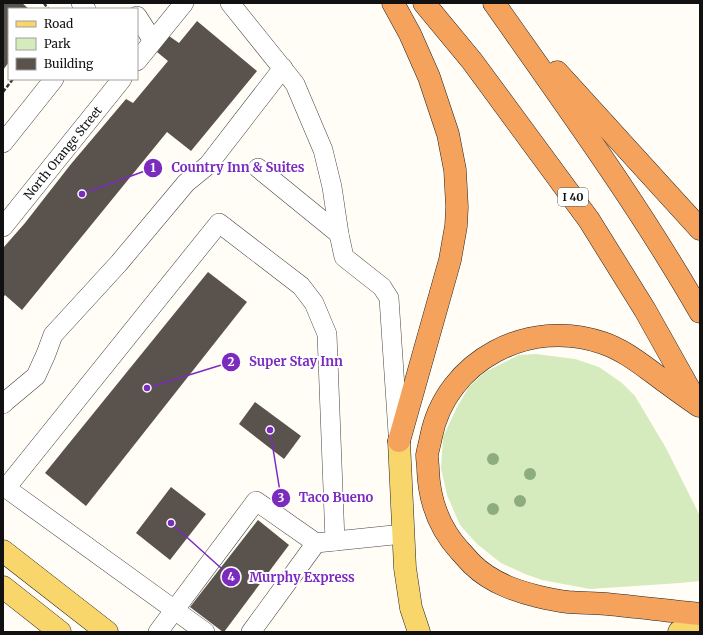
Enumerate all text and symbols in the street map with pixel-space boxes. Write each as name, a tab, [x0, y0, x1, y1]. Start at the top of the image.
legend	[8, 8, 138, 80]
text: Road	[44, 16, 73, 31]
text: Park	[44, 36, 71, 51]
text: Building	[44, 56, 94, 71]
street label: North Orange Street	[20, 103, 105, 202]
callout: Country Inn & Suites	[143, 155, 313, 180]
text: Country Inn & Suites	[171, 159, 305, 176]
text: 1	[150, 160, 156, 175]
road number: I 40	[558, 188, 588, 206]
callout: Super Stay Inn	[221, 349, 351, 374]
text: Super Stay Inn	[249, 353, 343, 370]
text: 2	[227, 354, 235, 369]
callout: Taco Bueno	[271, 485, 382, 510]
text: Taco Bueno	[299, 489, 374, 506]
text: 3	[278, 490, 285, 505]
callout: Murphy Express	[221, 564, 363, 589]
text: 4	[227, 569, 235, 584]
text: Murphy Express	[249, 569, 355, 586]

